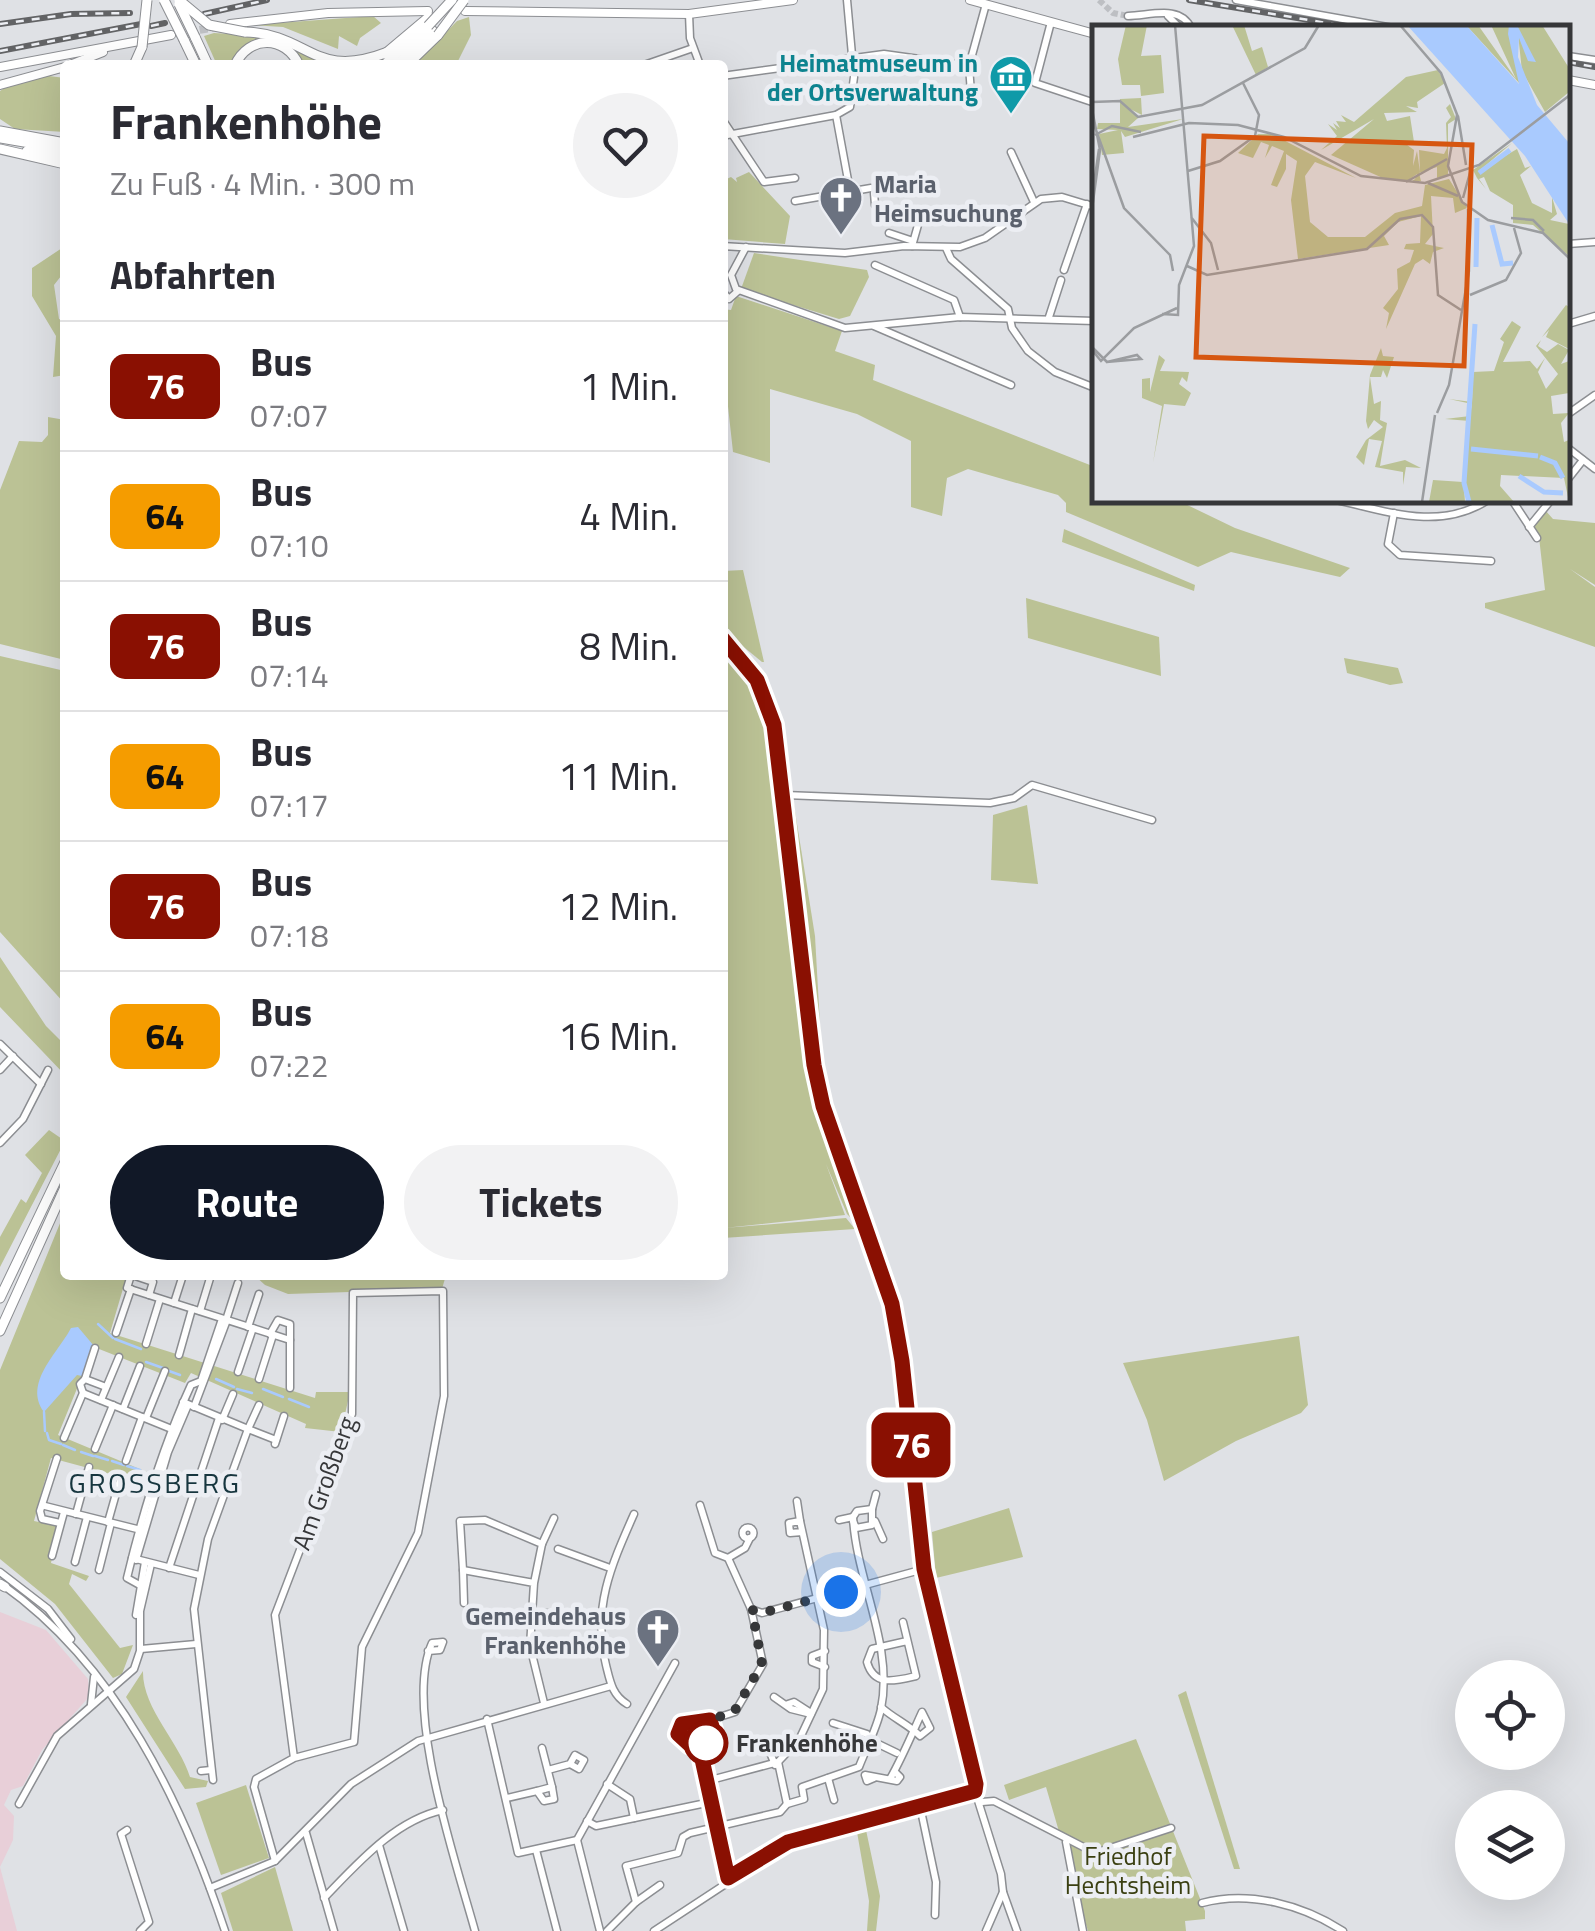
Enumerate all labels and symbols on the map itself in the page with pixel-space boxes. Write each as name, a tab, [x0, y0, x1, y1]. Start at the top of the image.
inset map	[1092, 25, 1570, 502]
place label: Heimatmuseum in der Ortsverwaltung	[767, 44, 978, 111]
museum icon: Heimatmuseum in der Ortsverwaltung	[988, 54, 1034, 115]
place label: Maria Heimsuchung	[874, 165, 1023, 232]
church icon: Maria Heimsuchung	[818, 175, 864, 236]
street label: Am Großberg	[282, 1411, 366, 1555]
line badge: 76	[866, 1412, 956, 1478]
district label: GROSSBERG	[68, 1461, 242, 1504]
your location	[816, 1567, 866, 1617]
place label: Gemeindehaus Frankenhöhe	[465, 1597, 626, 1664]
church icon: Gemeindehaus Frankenhöhe	[635, 1607, 681, 1668]
marker: Frankenhöhe	[685, 1722, 727, 1764]
place label: Frankenhöhe	[736, 1724, 878, 1762]
park label: Friedhof Hechtsheim	[1065, 1837, 1191, 1904]

